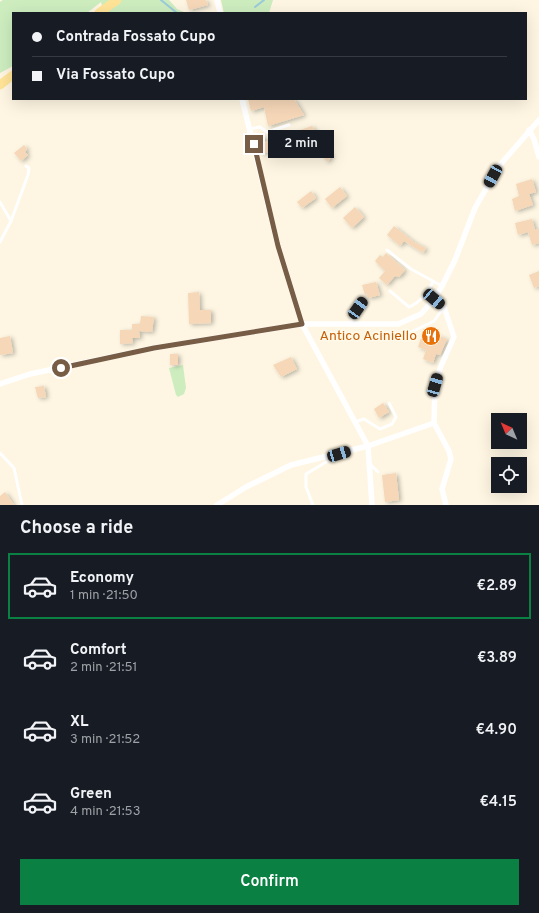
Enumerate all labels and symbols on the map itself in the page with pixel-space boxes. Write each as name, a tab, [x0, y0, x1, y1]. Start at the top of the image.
callout: 2 min	[268, 130, 334, 158]
route end	[245, 135, 263, 153]
car	[482, 163, 504, 189]
car	[421, 287, 447, 311]
car	[346, 295, 370, 321]
restaurant icon: Antico Aciniello	[420, 325, 442, 347]
place label: Antico Aciniello	[320, 328, 417, 345]
route start	[52, 359, 70, 377]
car	[426, 372, 444, 398]
north arrow	[491, 413, 527, 449]
car	[326, 445, 352, 463]

